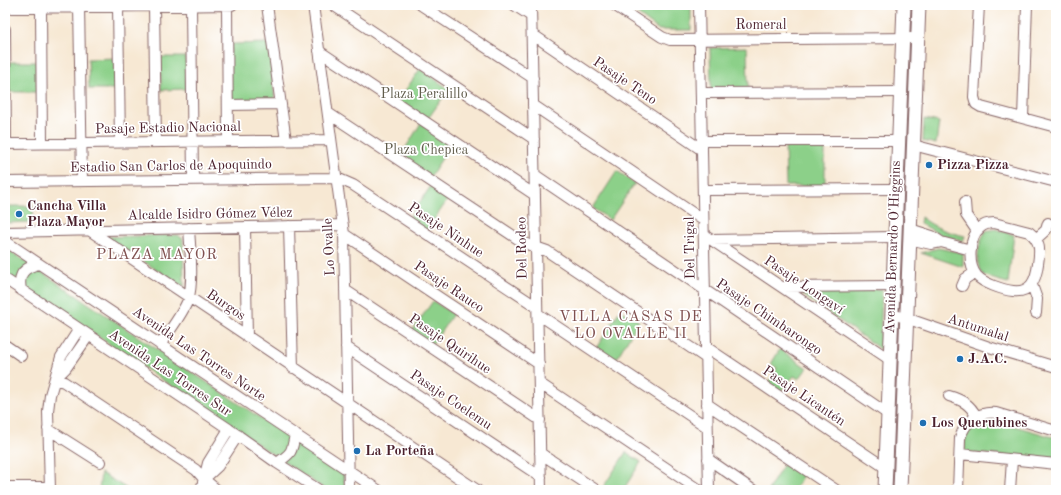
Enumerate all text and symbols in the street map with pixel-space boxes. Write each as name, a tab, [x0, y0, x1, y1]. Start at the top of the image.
street label: Romeral	[736, 18, 787, 32]
street label: Pasaje Teno	[591, 55, 659, 107]
park label: Plaza Peralillo	[380, 87, 468, 101]
street label: Pasaje Estadio Nacional	[95, 120, 241, 136]
park label: Plaza Chepica	[384, 143, 468, 157]
street label: Estadio San Carlos de Apoquindo	[70, 157, 272, 175]
place label: Pizza Pizza	[937, 158, 1009, 172]
street label: Avenida Bernardo O'Higgins	[883, 160, 903, 334]
marker: Pizza Pizza	[924, 160, 934, 170]
place label: Cancha Villa Plaza Mayor	[27, 199, 106, 229]
street label: Pasaje Ninhue	[406, 200, 486, 260]
street label: Alcalde Isidro Gómez Vélez	[127, 206, 293, 222]
marker: Cancha Villa Plaza Mayor	[14, 209, 24, 219]
street label: Del Rodeo	[514, 216, 530, 279]
street label: Del Trigal	[682, 216, 698, 280]
street label: Lo Ovalle	[320, 218, 338, 276]
district label: PLAZA MAYOR	[96, 248, 218, 263]
street label: Pasaje Longaví	[762, 253, 847, 317]
street label: Pasaje Rauco	[411, 259, 487, 316]
street label: Pasaje Chimbarongo	[714, 276, 825, 358]
street label: Burgos	[204, 287, 248, 323]
street label: Avenida Las Torres Norte	[130, 304, 268, 404]
district label: VILLA CASAS DE LO OVALLE II	[559, 310, 703, 342]
street label: Pasaje Quirihue	[406, 311, 494, 377]
street label: Antumalal	[946, 312, 1010, 344]
street label: Avenida Las Torres Sur	[106, 327, 234, 419]
place label: J.A.C.	[968, 352, 1007, 366]
marker: J.A.C.	[955, 354, 965, 364]
street label: Pasaje Licantén	[760, 363, 848, 429]
street label: Pasaje Coelemu	[408, 368, 495, 433]
place label: Los Querubines	[931, 416, 1027, 430]
marker: Los Querubines	[918, 418, 928, 428]
place label: La Porteña	[365, 444, 434, 458]
marker: La Porteña	[352, 446, 362, 456]

